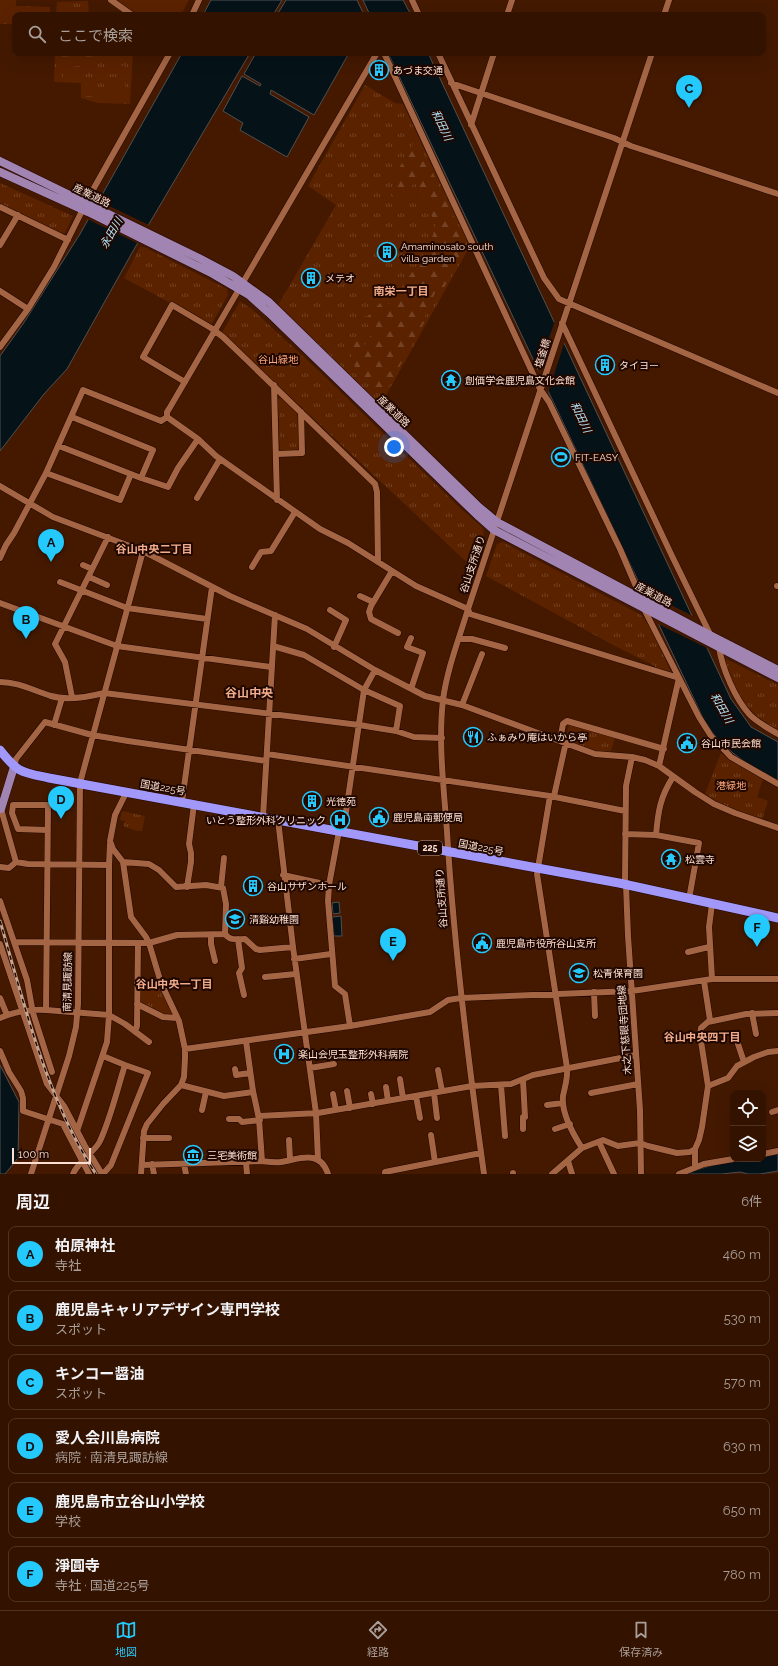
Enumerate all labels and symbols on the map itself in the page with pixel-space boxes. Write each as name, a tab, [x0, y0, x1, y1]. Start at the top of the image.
building icon: あづま交通	[368, 59, 390, 81]
place label: あづま交通	[393, 65, 443, 76]
pin: C	[676, 75, 702, 108]
water label: 和田川	[428, 108, 455, 144]
street label: 産業道路	[71, 182, 112, 209]
water label: 永田川	[98, 215, 126, 251]
building icon: Amaminosato south villa garden	[376, 241, 398, 263]
place label: Amaminosato south villa garden	[401, 241, 494, 264]
building icon: メテオ	[300, 267, 322, 289]
place label: メテオ	[325, 273, 355, 284]
district label: 南栄一丁目	[374, 285, 429, 298]
street label: 塩釜橋	[533, 337, 552, 369]
park label: 谷山緑地	[258, 354, 299, 365]
building icon: タイヨー	[594, 354, 616, 376]
place label: タイヨー	[619, 360, 659, 371]
temple icon: 創価学会鹿児島文化会館	[440, 369, 462, 391]
place label: 創価学会鹿児島文化会館	[465, 375, 575, 386]
street label: 産業道路	[375, 394, 412, 429]
water label: 和田川	[567, 400, 594, 436]
your location	[384, 437, 404, 457]
sports icon: FIT-EASY	[550, 446, 572, 468]
place label: FIT-EASY	[575, 452, 619, 463]
pin: A	[38, 529, 64, 562]
street label: 谷山支所通り	[458, 534, 487, 594]
district label: 谷山中央二丁目	[116, 543, 193, 556]
street label: 産業道路	[634, 580, 674, 609]
pin: B	[13, 606, 39, 639]
district label: 谷山中央	[225, 686, 273, 700]
water label: 和田川	[708, 691, 736, 727]
restaurant icon: ふぁみり庵はいから亭	[462, 726, 484, 748]
place label: ふぁみり庵はいから亭	[487, 732, 587, 743]
public building icon: 谷山市民会館	[676, 732, 698, 754]
place label: 谷山市民会館	[701, 738, 761, 749]
street label: 国道225号	[139, 778, 186, 797]
park label: 港緑地	[716, 780, 747, 791]
pin: D	[48, 786, 74, 819]
building icon: 光徳苑	[301, 790, 323, 812]
place label: 光徳苑	[326, 796, 356, 807]
public building icon: 鹿児島南郵便局	[368, 806, 390, 828]
hospital icon: いとう整形外科クリニック	[329, 809, 351, 831]
place label: 鹿児島南郵便局	[393, 812, 463, 823]
place label: いとう整形外科クリニック	[206, 815, 326, 826]
street label: 国道225号	[457, 838, 504, 857]
road number: 225	[418, 841, 442, 855]
temple icon: 松雲寺	[660, 848, 682, 870]
place label: 松雲寺	[685, 854, 715, 865]
street label: 谷山支所通り	[434, 868, 449, 928]
building icon: 谷山サザンホール	[242, 875, 264, 897]
place label: 谷山サザンホール	[267, 881, 347, 892]
school or university icon: 清谿幼稚園	[224, 908, 246, 930]
place label: 清谿幼稚園	[249, 914, 299, 925]
pin: F	[744, 914, 770, 947]
pin: E	[380, 928, 406, 961]
public building icon: 鹿児島市役所谷山支所	[471, 932, 493, 954]
place label: 鹿児島市役所谷山支所	[496, 938, 596, 949]
street label: 南清見諏訪線	[61, 952, 74, 1012]
school or university icon: 松青保育園	[568, 962, 590, 984]
place label: 松青保育園	[593, 968, 643, 979]
district label: 谷山中央一丁目	[136, 978, 213, 991]
street label: 木之下慈眼寺団地線	[616, 985, 633, 1075]
district label: 谷山中央四丁目	[664, 1031, 741, 1044]
hospital icon: 楽山会児玉整形外科病院	[273, 1043, 295, 1065]
place label: 楽山会児玉整形外科病院	[298, 1049, 408, 1060]
museum icon: 三宅美術館	[182, 1144, 204, 1166]
scale bar	[12, 1146, 91, 1165]
place label: 三宅美術館	[207, 1150, 257, 1161]

